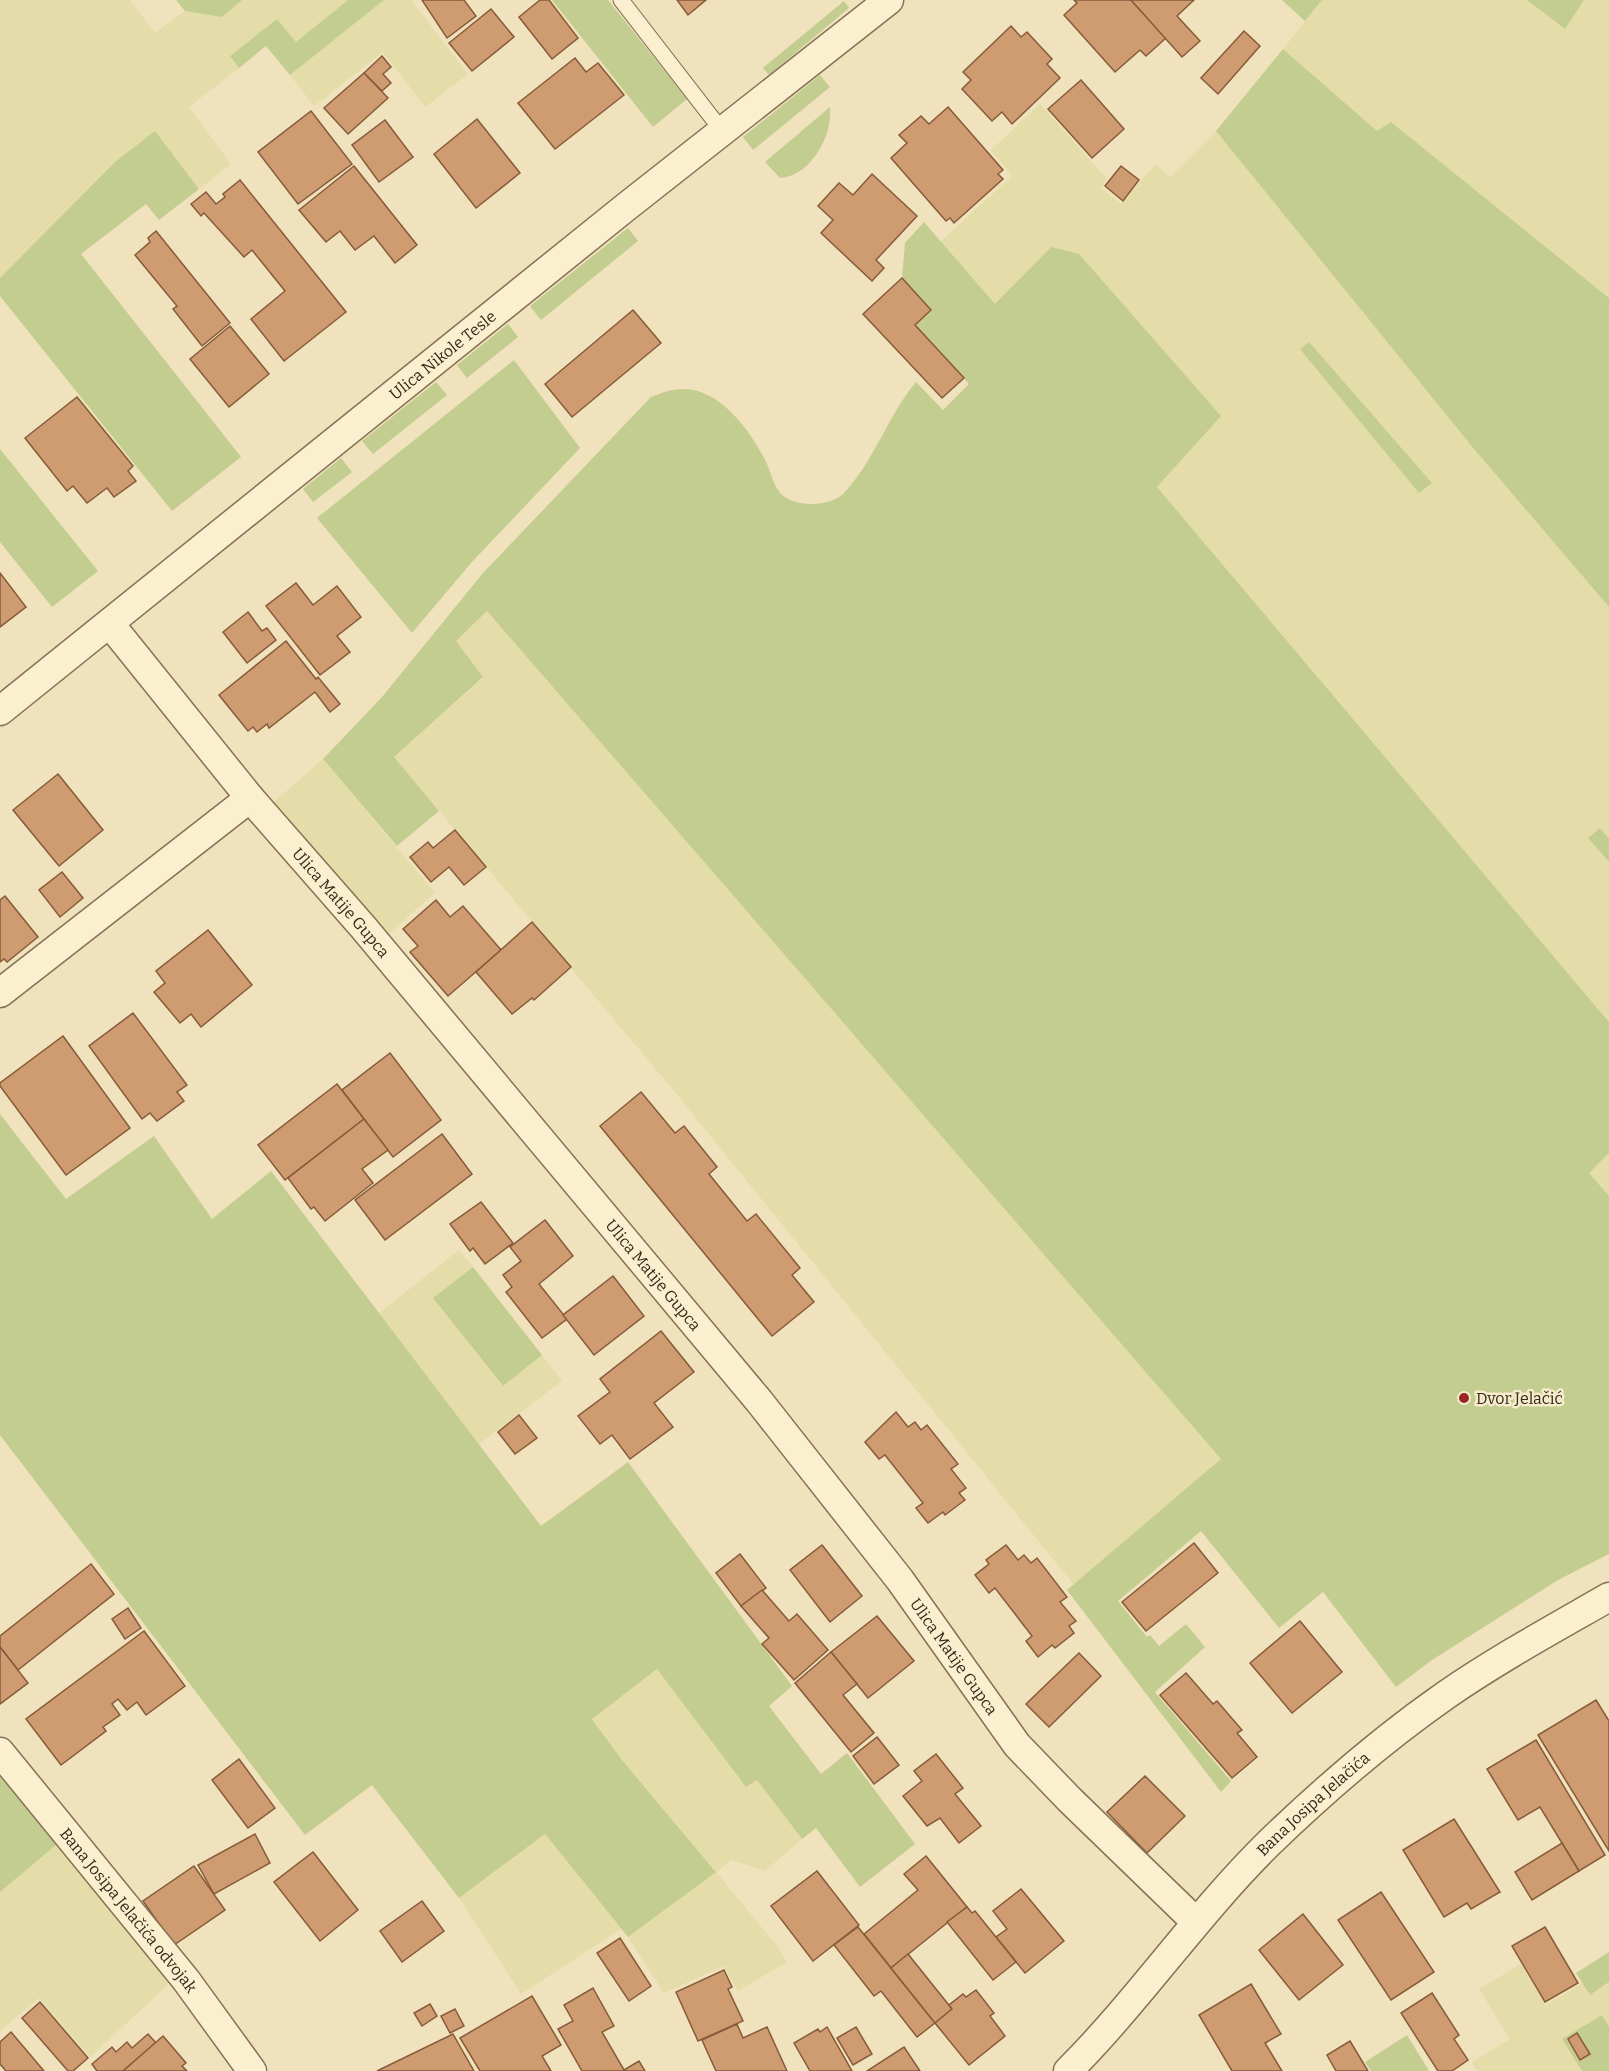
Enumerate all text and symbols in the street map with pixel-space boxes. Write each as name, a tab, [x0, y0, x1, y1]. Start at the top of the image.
street label: Ulica Nikole Tesle	[385, 306, 500, 403]
street label: Ulica Matije Gupca	[288, 844, 394, 961]
street label: Ulica Matije Gupca	[602, 1215, 705, 1334]
place label: Dvor Jelačić	[1476, 1389, 1563, 1408]
marker: Dvor Jelačić	[1457, 1391, 1471, 1405]
street label: Ulica Matije Gupca	[906, 1594, 1002, 1719]
street label: Bana Josipa Jelačića	[1252, 1748, 1373, 1860]
street label: Bana Josipa Jelačića odvojak	[56, 1824, 201, 1996]

